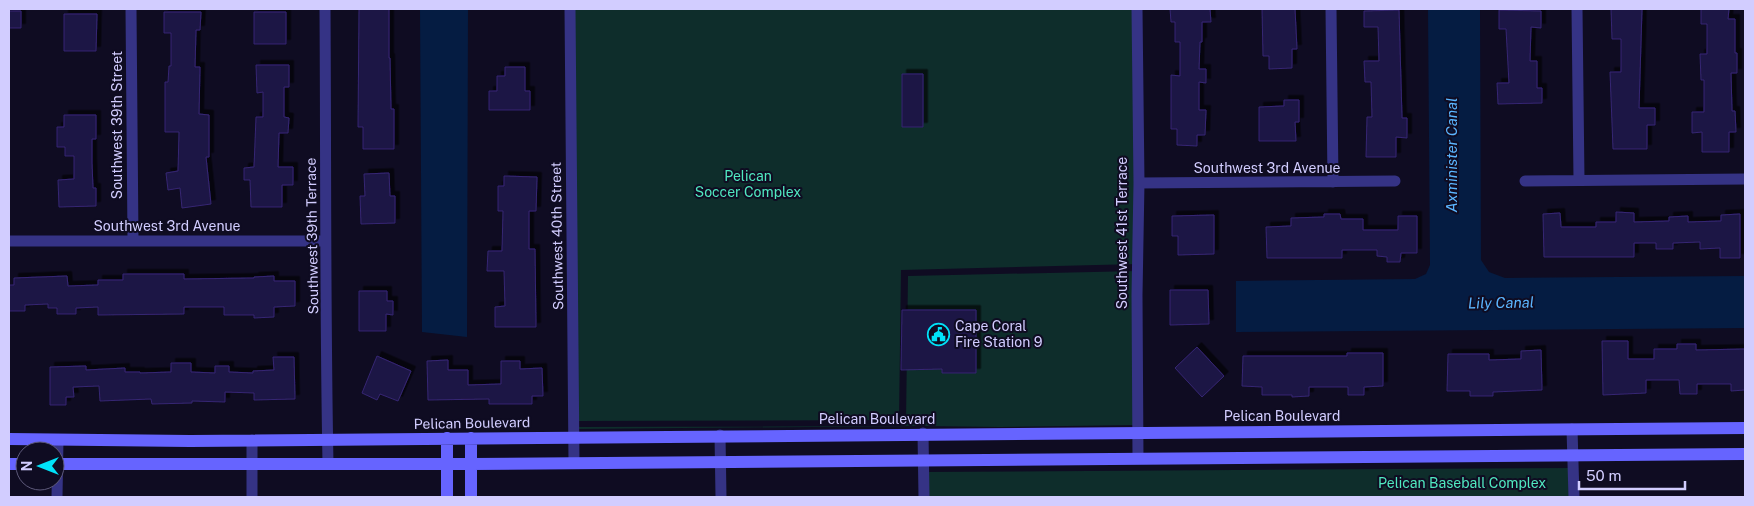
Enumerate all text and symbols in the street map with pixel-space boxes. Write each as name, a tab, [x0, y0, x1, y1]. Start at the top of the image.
street label: Southwest 39th Street	[109, 51, 125, 199]
water label: Axminister Canal	[1443, 98, 1460, 213]
street label: Southwest 39th Terrace	[303, 157, 321, 314]
street label: Southwest 41st Terrace	[1114, 157, 1130, 309]
street label: Southwest 3rd Avenue	[1193, 160, 1341, 176]
street label: Southwest 40th Street	[548, 162, 566, 310]
park label: Pelican Soccer Complex	[695, 168, 801, 200]
street label: Southwest 3rd Avenue	[93, 218, 241, 234]
water label: Lily Canal	[1468, 293, 1534, 312]
place label: Cape Coral Fire Station 9	[955, 318, 1043, 350]
public building icon: Cape Coral Fire Station 9	[927, 322, 951, 346]
street label: Pelican Boulevard	[1224, 408, 1340, 424]
street label: Pelican Boulevard	[819, 411, 935, 427]
street label: Pelican Boulevard	[414, 414, 530, 432]
north arrow	[15, 441, 65, 491]
scale bar	[1579, 458, 1685, 490]
text: N	[19, 461, 35, 471]
text: 50 m	[1586, 467, 1621, 484]
park label: Pelican Baseball Complex	[1378, 475, 1546, 491]

